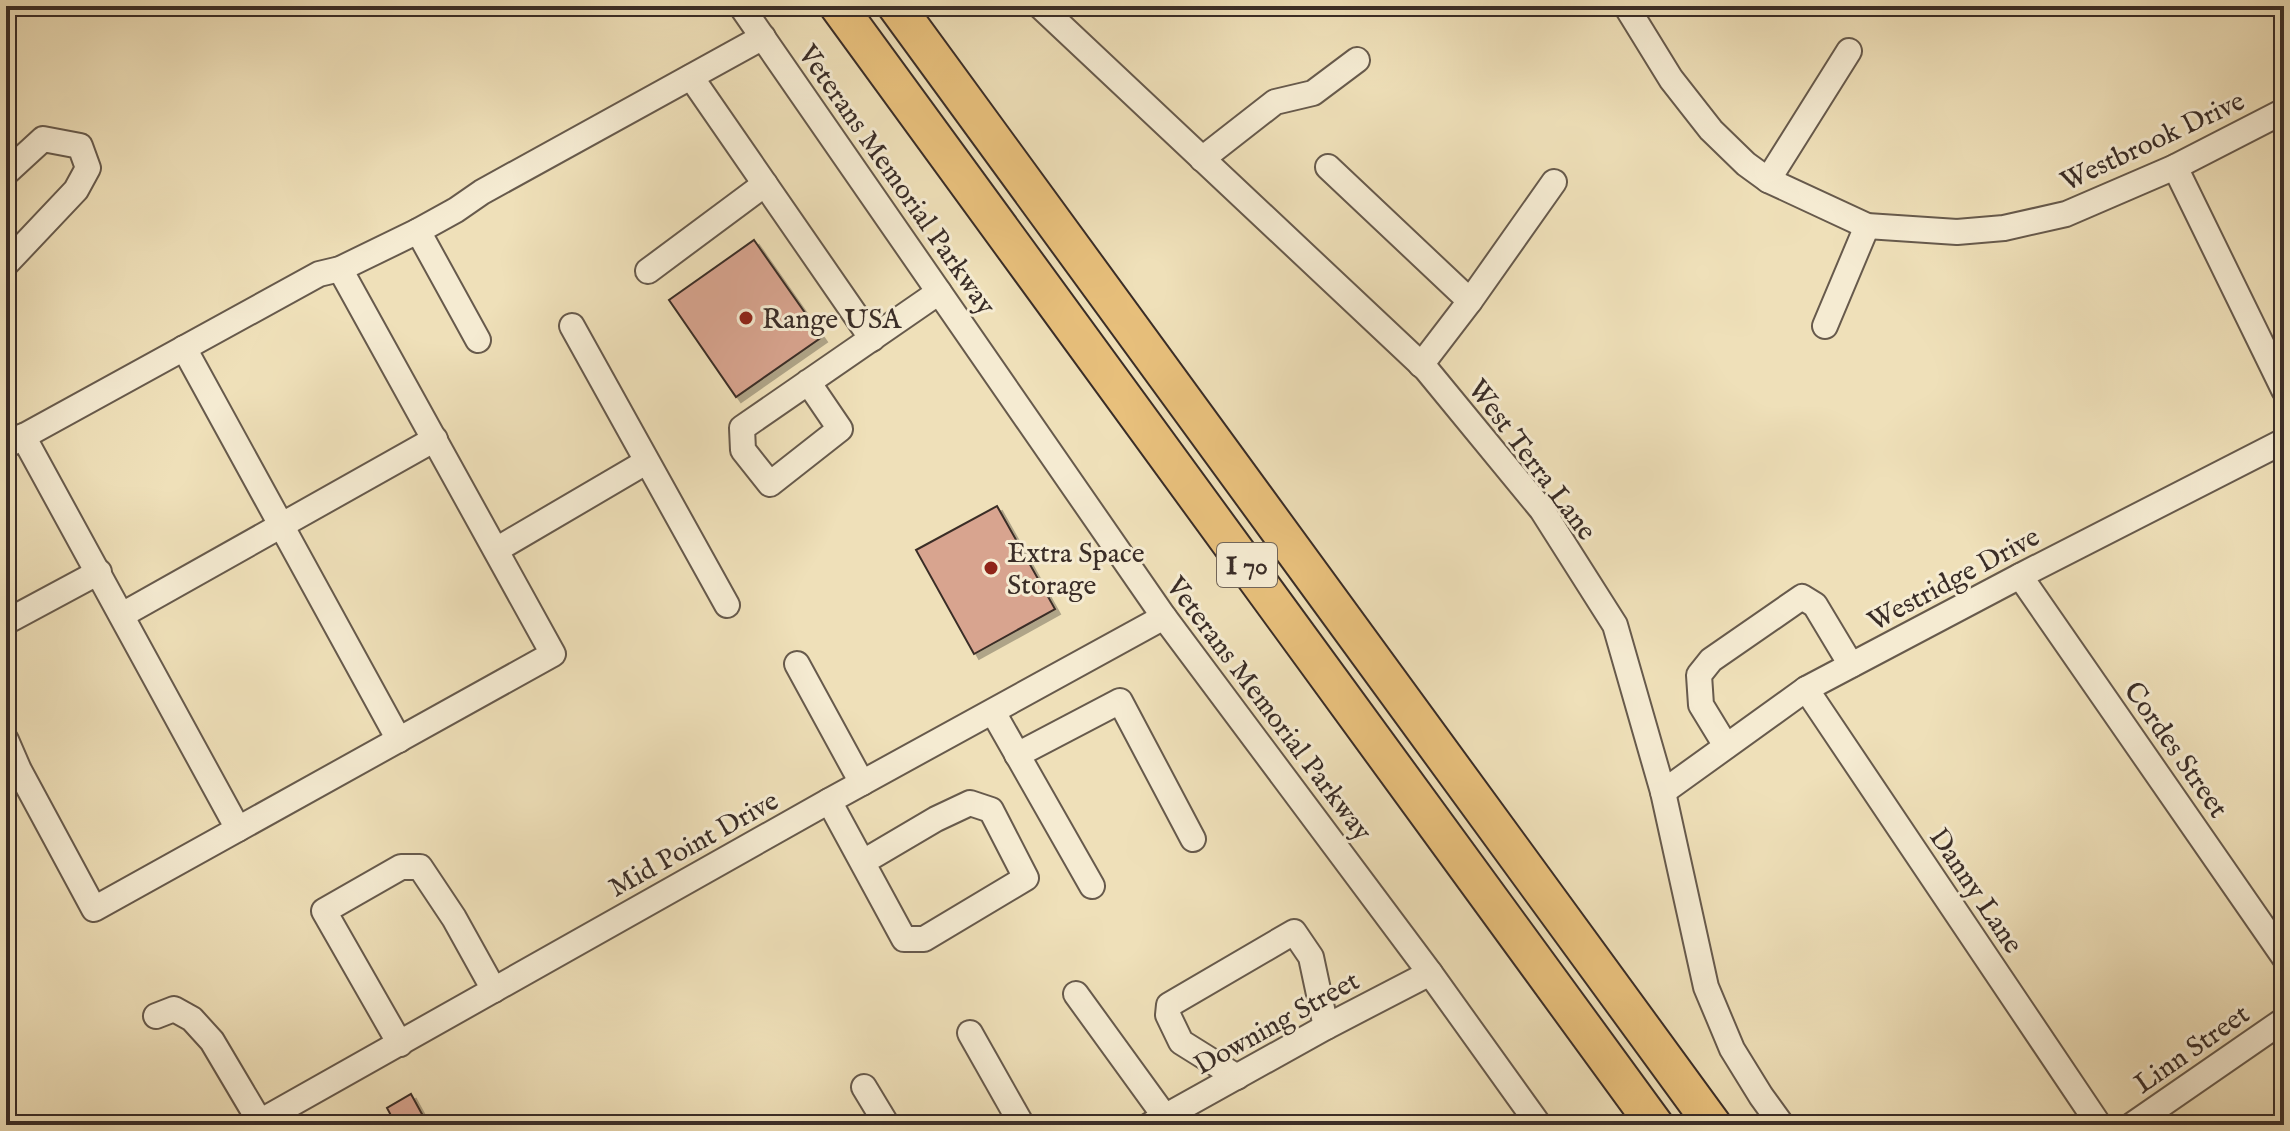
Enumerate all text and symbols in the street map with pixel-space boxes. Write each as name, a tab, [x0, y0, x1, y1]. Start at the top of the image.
street label: Veterans Memorial Parkway	[789, 38, 1003, 322]
street label: Westbrook Drive	[2055, 84, 2251, 200]
place label: Range USA	[762, 303, 902, 338]
marker: Range USA	[737, 309, 755, 327]
street label: West Terra Lane	[1459, 373, 1603, 548]
street label: Westridge Drive	[1862, 520, 2046, 640]
place label: Extra Space Storage	[1007, 537, 1145, 604]
road number: I 70	[1217, 543, 1277, 587]
marker: Extra Space Storage	[982, 559, 1000, 577]
street label: Veterans Memorial Parkway	[1157, 570, 1379, 849]
street label: Cordes Street	[2115, 675, 2235, 826]
street label: Mid Point Drive	[603, 784, 785, 906]
street label: Danny Lane	[1920, 822, 2030, 961]
street label: Downing Street	[1188, 964, 1366, 1084]
street label: Linn Street	[2128, 997, 2257, 1102]

